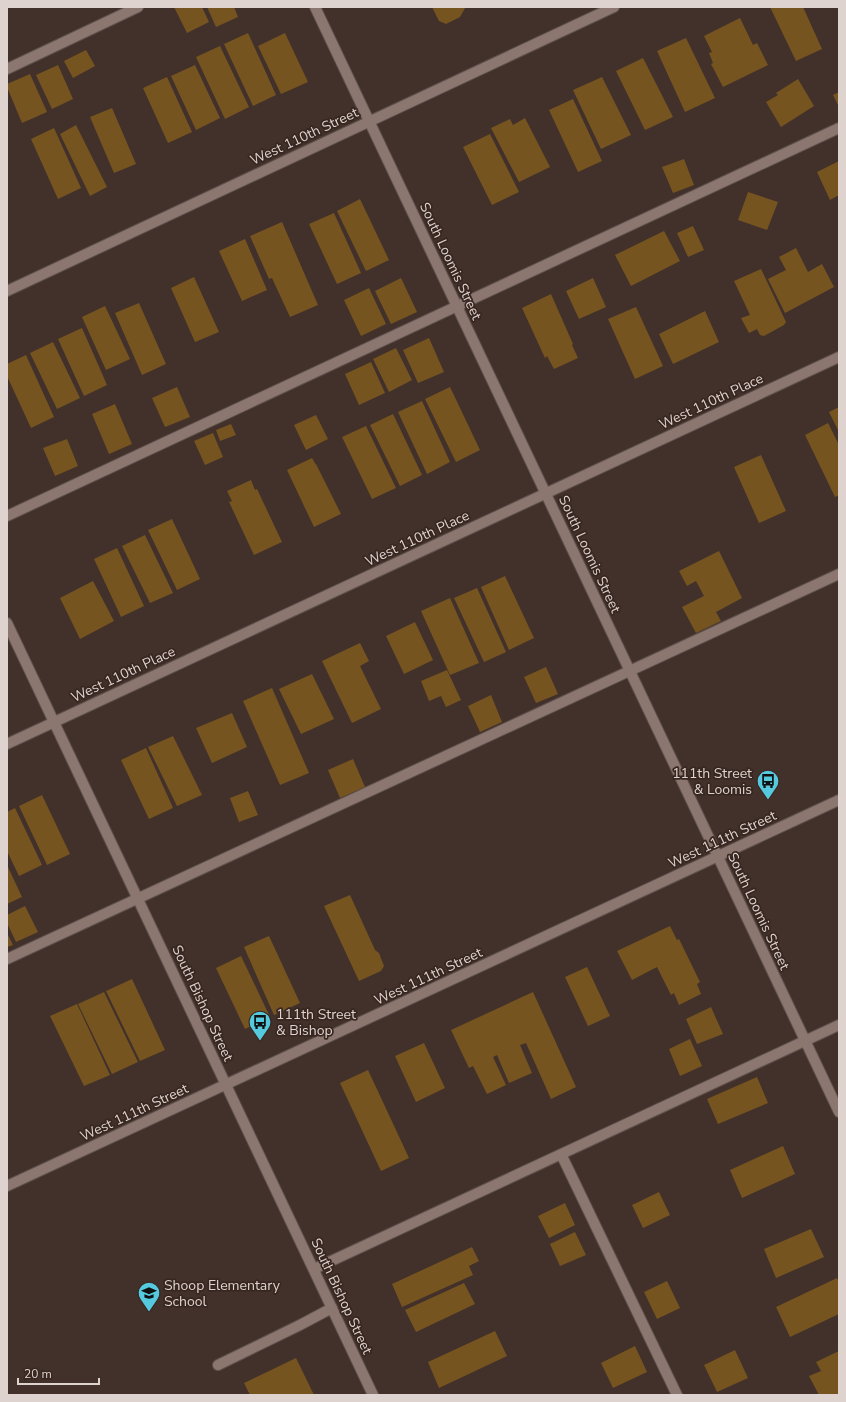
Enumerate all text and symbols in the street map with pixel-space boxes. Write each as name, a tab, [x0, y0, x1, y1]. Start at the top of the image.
street label: West 110th Street	[247, 103, 361, 170]
street label: South Loomis Street	[415, 199, 486, 323]
street label: West 110th Place	[656, 369, 766, 434]
street label: South Loomis Street	[554, 492, 625, 616]
street label: West 110th Place	[362, 506, 472, 571]
street label: West 110th Place	[68, 642, 178, 707]
place label: 111th Street & Loomis	[672, 764, 752, 799]
bus stop icon: 111th Street & Loomis	[755, 768, 781, 801]
street label: West 111th Street	[665, 806, 779, 873]
street label: South Loomis Street	[723, 849, 794, 973]
street label: South Bishop Street	[167, 942, 238, 1064]
street label: West 111th Street	[371, 943, 485, 1010]
place label: 111th Street & Bishop	[276, 1005, 356, 1040]
bus stop icon: 111th Street & Bishop	[247, 1009, 273, 1042]
street label: West 111th Street	[77, 1079, 191, 1146]
street label: South Bishop Street	[306, 1235, 377, 1357]
place label: Shoop Elementary School	[164, 1276, 281, 1311]
school or university icon: Shoop Elementary School	[136, 1280, 162, 1313]
scale bar	[18, 1360, 99, 1386]
text: 20 m	[24, 1366, 52, 1382]

